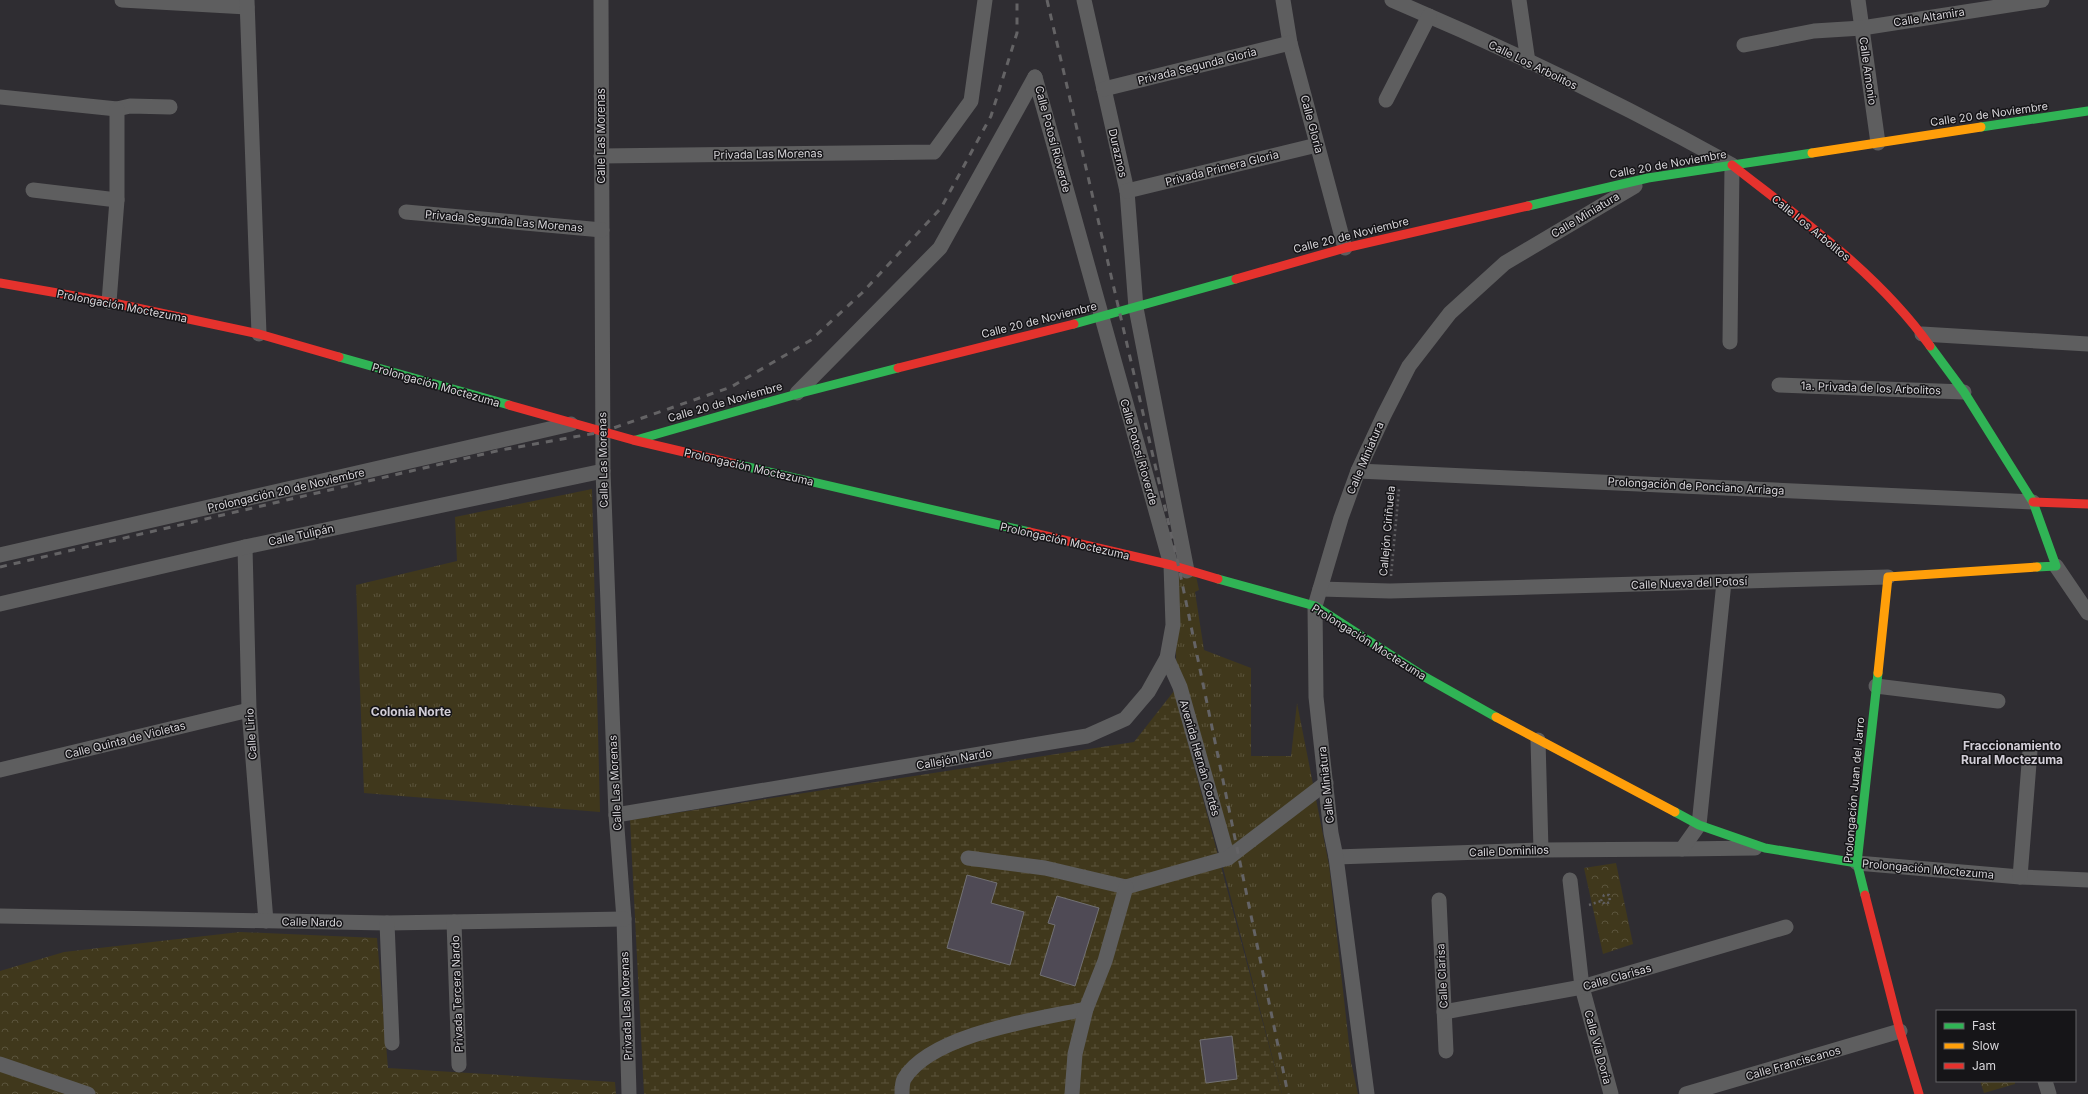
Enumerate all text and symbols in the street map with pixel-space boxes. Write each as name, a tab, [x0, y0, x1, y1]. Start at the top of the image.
street label: Calle Altamira	[1892, 4, 1966, 30]
street label: Calle Amonio	[1856, 36, 1880, 106]
street label: Calle Los Arbolitos	[1486, 37, 1580, 93]
street label: Privada Segunda Gloria	[1136, 44, 1258, 88]
street label: Calle Potosí Rioverde	[1032, 84, 1074, 194]
street label: Calle Las Morenas	[594, 88, 608, 184]
street label: Calle Gloria	[1298, 93, 1326, 155]
street label: Calle 20 de Noviembre	[1929, 99, 2049, 129]
street label: Duraznos	[1106, 127, 1130, 179]
street label: Privada Las Morenas	[713, 146, 823, 162]
street label: Privada Primera Gloria	[1164, 147, 1280, 189]
street label: Calle 20 de Noviembre	[1608, 147, 1728, 181]
street label: Calle Miniatura	[1548, 189, 1622, 241]
street label: Calle Los Arbolitos	[1769, 192, 1853, 264]
street label: Privada Segunda Las Morenas	[425, 207, 584, 235]
street label: Calle 20 de Noviembre	[1292, 214, 1410, 256]
street label: Prolongación Moctezuma	[56, 287, 188, 325]
street label: Calle 20 de Noviembre	[980, 299, 1098, 341]
street label: Prolongación Moctezuma	[370, 360, 502, 410]
street label: Calle 20 de Noviembre	[666, 379, 784, 425]
street label: 1a. Privada de los Arbolitos	[1801, 379, 1941, 397]
street label: Calle Potosí Rioverde	[1117, 397, 1161, 507]
street label: Calle Las Morenas	[595, 412, 611, 508]
street label: Calle Miniatura	[1343, 420, 1387, 496]
street label: Prolongación Moctezuma	[683, 445, 815, 489]
street label: Prolongación 20 de Noviembre	[206, 465, 366, 515]
street label: Prolongación de Ponciano Arriaga	[1607, 474, 1785, 498]
street label: Callejón Ciriñuela	[1376, 485, 1398, 577]
street label: Prolongación Moctezuma	[999, 519, 1131, 563]
street label: Calle Tulipán	[267, 521, 335, 549]
street label: Calle Nueva del Potosí	[1631, 574, 1748, 592]
street label: Prolongación Moctezuma	[1309, 601, 1429, 683]
street label: Avenida Hernán Cortés	[1177, 698, 1223, 818]
district label: Colonia Norte	[371, 704, 451, 719]
street label: Calle Lirio	[242, 707, 260, 760]
street label: Prolongación Juan del Jarro	[1841, 716, 1867, 863]
street label: Calle Quinta de Violetas	[63, 718, 187, 762]
street label: Calle Las Morenas	[605, 735, 624, 831]
district label: Fraccionamiento Rural Moctezuma	[1961, 738, 2063, 767]
street label: Callejón Nardo	[915, 745, 993, 773]
street label: Calle Miniatura	[1315, 746, 1337, 824]
street label: Calle Dominilos	[1469, 843, 1549, 859]
street label: Prolongación Moctezuma	[1861, 856, 1995, 882]
street label: Calle Nardo	[281, 914, 343, 930]
street label: Privada Tercera Nardo	[448, 935, 466, 1053]
street label: Calle Clarisa	[1433, 943, 1451, 1009]
street label: Privada Las Morenas	[617, 951, 635, 1061]
street label: Calle Clarisas	[1581, 960, 1653, 993]
street label: Calle Vía Doria	[1581, 1008, 1615, 1086]
legend	[1936, 1010, 2076, 1082]
text: Fast	[1972, 1018, 1996, 1033]
text: Slow	[1972, 1038, 2000, 1053]
street label: Calle Franciscanos	[1744, 1043, 1842, 1083]
text: Jam	[1972, 1058, 1996, 1073]

